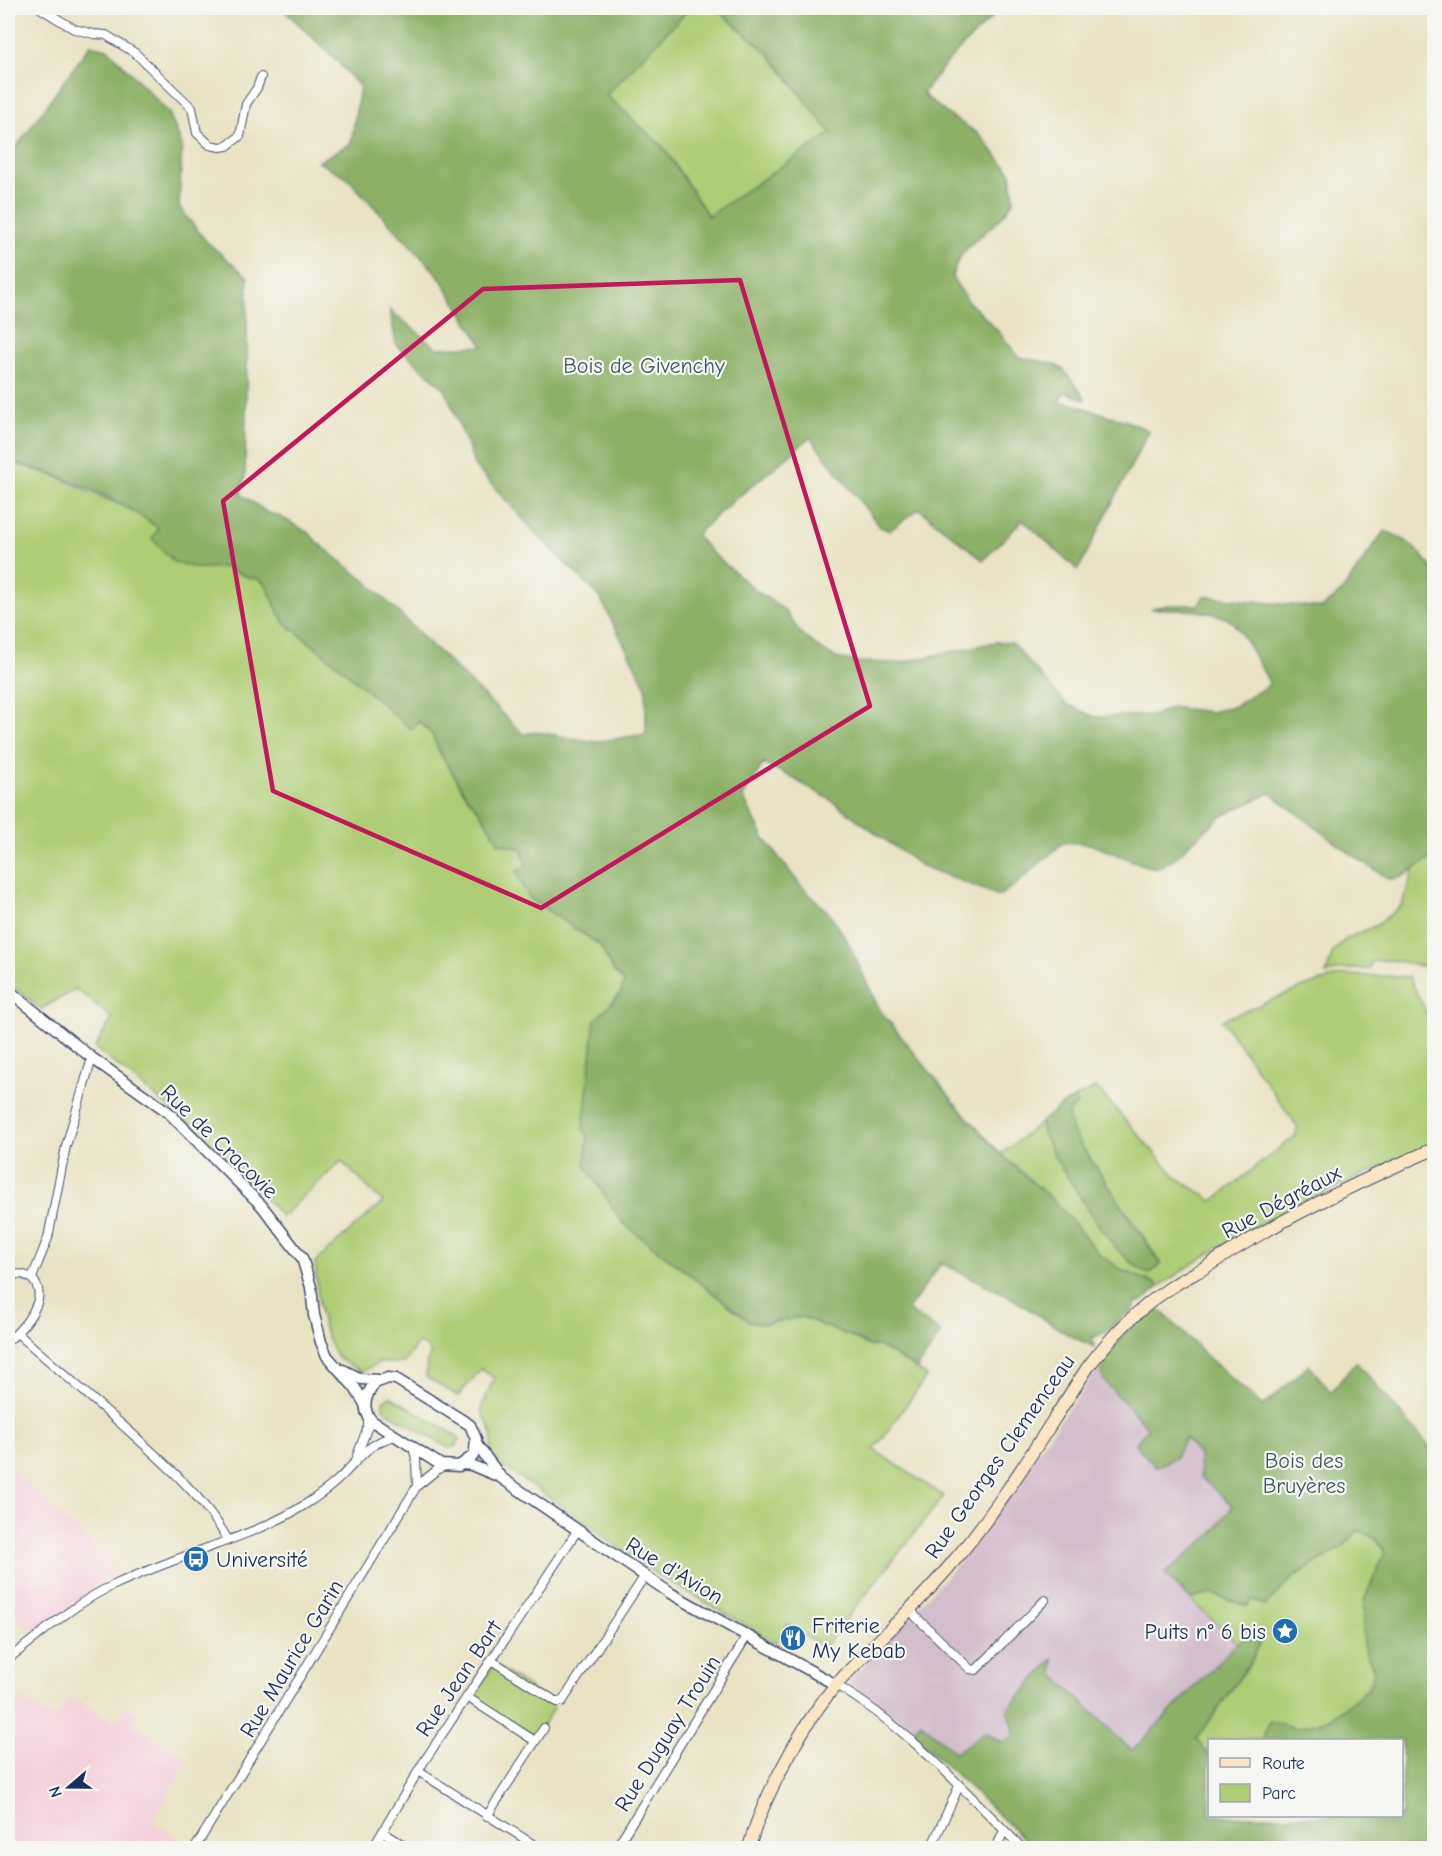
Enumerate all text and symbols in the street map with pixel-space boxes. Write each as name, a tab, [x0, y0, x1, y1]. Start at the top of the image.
park label: Bois de Givenchy	[563, 353, 725, 379]
street label: Rue de Cracovie	[155, 1079, 283, 1204]
street label: Rue Dégréaux	[1217, 1159, 1346, 1244]
street label: Rue Georges Clemenceau	[919, 1349, 1080, 1564]
park label: Bois des Bruyères	[1263, 1448, 1345, 1499]
street label: Rue d'Avion	[621, 1532, 728, 1610]
bus stop icon: Université	[181, 1544, 211, 1574]
place label: Université	[216, 1547, 308, 1573]
street label: Rue Maurice Garin	[234, 1575, 349, 1742]
place label: Friterie My Kebab	[812, 1613, 906, 1664]
street label: Rue Jean Bart	[410, 1615, 508, 1742]
place icon: Puits n° 6 bis	[1270, 1616, 1300, 1646]
place label: Puits n° 6 bis	[1145, 1619, 1266, 1645]
restaurant icon: Friterie My Kebab	[778, 1623, 808, 1653]
street label: Rue Duguay Trouin	[609, 1651, 726, 1816]
legend	[1208, 1739, 1403, 1817]
text: Route	[1262, 1753, 1305, 1774]
north arrow	[39, 1757, 99, 1817]
text: Parc	[1262, 1783, 1296, 1804]
text: N	[46, 1784, 66, 1800]

